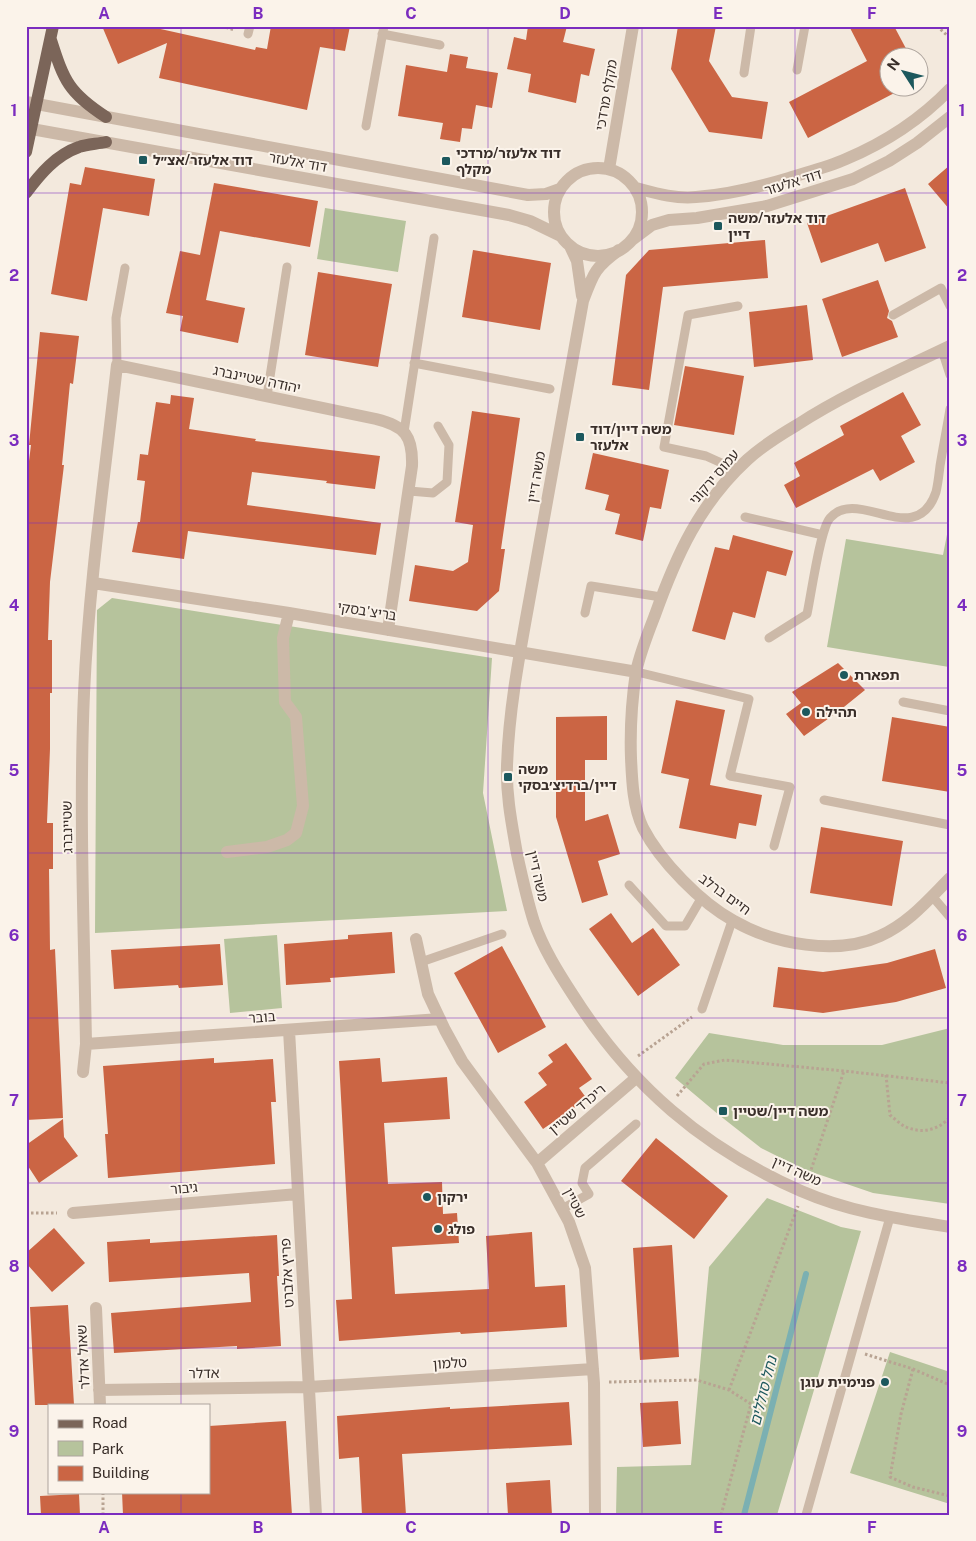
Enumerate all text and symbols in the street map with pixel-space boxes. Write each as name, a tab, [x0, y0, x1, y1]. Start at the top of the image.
text: A	[98, 4, 110, 23]
text: B	[253, 4, 264, 23]
text: C	[405, 4, 417, 23]
text: D	[559, 4, 571, 23]
text: E	[713, 4, 723, 23]
text: F	[867, 4, 877, 23]
north arrow	[878, 48, 928, 98]
text: N	[884, 55, 903, 73]
street label: מקלף מרדכי	[592, 58, 620, 132]
text: 1	[11, 101, 17, 120]
text: 1	[959, 101, 965, 120]
place label: דוד אלעזר/מרדכי מקלף	[456, 145, 561, 177]
street label: דוד אלעזר	[268, 149, 329, 175]
place label: דוד אלעזר/אצ״ל	[153, 152, 253, 168]
marker: דוד אלעזר/אצ״ל	[137, 154, 149, 166]
marker: דוד אלעזר/מרדכי מקלף	[440, 155, 452, 167]
street label: דוד אלעזר	[762, 166, 824, 198]
place label: דוד אלעזר/משה דיין	[728, 210, 826, 242]
marker: דוד אלעזר/משה דיין	[712, 220, 724, 232]
text: 2	[9, 266, 19, 285]
text: 2	[957, 266, 967, 285]
street label: יהודה שטיינברג	[212, 362, 302, 396]
place label: משה דיין/דוד אלעזר	[590, 421, 672, 453]
text: 3	[9, 431, 19, 450]
marker: משה דיין/דוד אלעזר	[574, 431, 586, 443]
text: 3	[957, 431, 967, 450]
street label: עמוס ירקוני	[686, 446, 742, 508]
street label: משה דיין	[524, 450, 548, 504]
text: 4	[9, 596, 20, 615]
text: 4	[957, 596, 968, 615]
street label: בריצ'בסקי	[336, 598, 398, 624]
place label: תפארת	[854, 667, 900, 683]
marker: תפארת	[838, 669, 850, 681]
place label: תהילה	[816, 704, 857, 720]
marker: תהילה	[800, 706, 812, 718]
text: 5	[9, 761, 20, 780]
place label: משה דיין/ברדיצ׳בסקי	[518, 761, 617, 793]
text: 5	[957, 761, 968, 780]
marker: משה דיין/ברדיצ׳בסקי	[502, 771, 514, 783]
street label: שטיינברג	[59, 800, 75, 854]
street label: משה דיין	[524, 849, 552, 903]
street label: חיים ברלב	[696, 870, 754, 918]
text: 6	[9, 926, 19, 945]
text: 6	[957, 926, 967, 945]
street label: בובר	[248, 1008, 276, 1026]
street label: ריכרד שטיין	[546, 1081, 608, 1137]
text: 7	[9, 1091, 19, 1110]
text: 7	[957, 1091, 967, 1110]
place label: משה דיין/שטיין	[733, 1103, 828, 1119]
marker: משה דיין/שטיין	[717, 1105, 729, 1117]
street label: משה דיין	[770, 1153, 824, 1189]
street label: גיבור	[170, 1179, 198, 1197]
street label: שטיין	[561, 1185, 589, 1221]
place label: ירקון	[437, 1189, 468, 1205]
marker: ירקון	[421, 1191, 433, 1203]
place label: פולג	[448, 1221, 475, 1237]
marker: פולג	[432, 1223, 444, 1235]
street label: פריץ אלברט	[277, 1238, 297, 1308]
text: 8	[9, 1257, 20, 1276]
text: 8	[957, 1257, 968, 1276]
street label: שאול אדלר	[73, 1324, 93, 1390]
water label: נחל סוללים	[746, 1353, 780, 1428]
street label: טלמון	[432, 1354, 468, 1372]
street label: אדלר	[188, 1365, 220, 1381]
place label: פנימיית עוגן	[800, 1374, 875, 1390]
marker: פנימיית עוגן	[879, 1376, 891, 1388]
legend	[48, 1404, 210, 1494]
text: Road	[92, 1414, 128, 1431]
text: 9	[9, 1422, 19, 1441]
text: 9	[957, 1422, 967, 1441]
text: Park	[92, 1440, 124, 1457]
text: Building	[92, 1464, 150, 1481]
text: A	[98, 1518, 110, 1537]
text: B	[253, 1518, 264, 1537]
text: C	[405, 1518, 417, 1537]
text: D	[559, 1518, 571, 1537]
text: E	[713, 1518, 723, 1537]
text: F	[867, 1518, 877, 1537]

